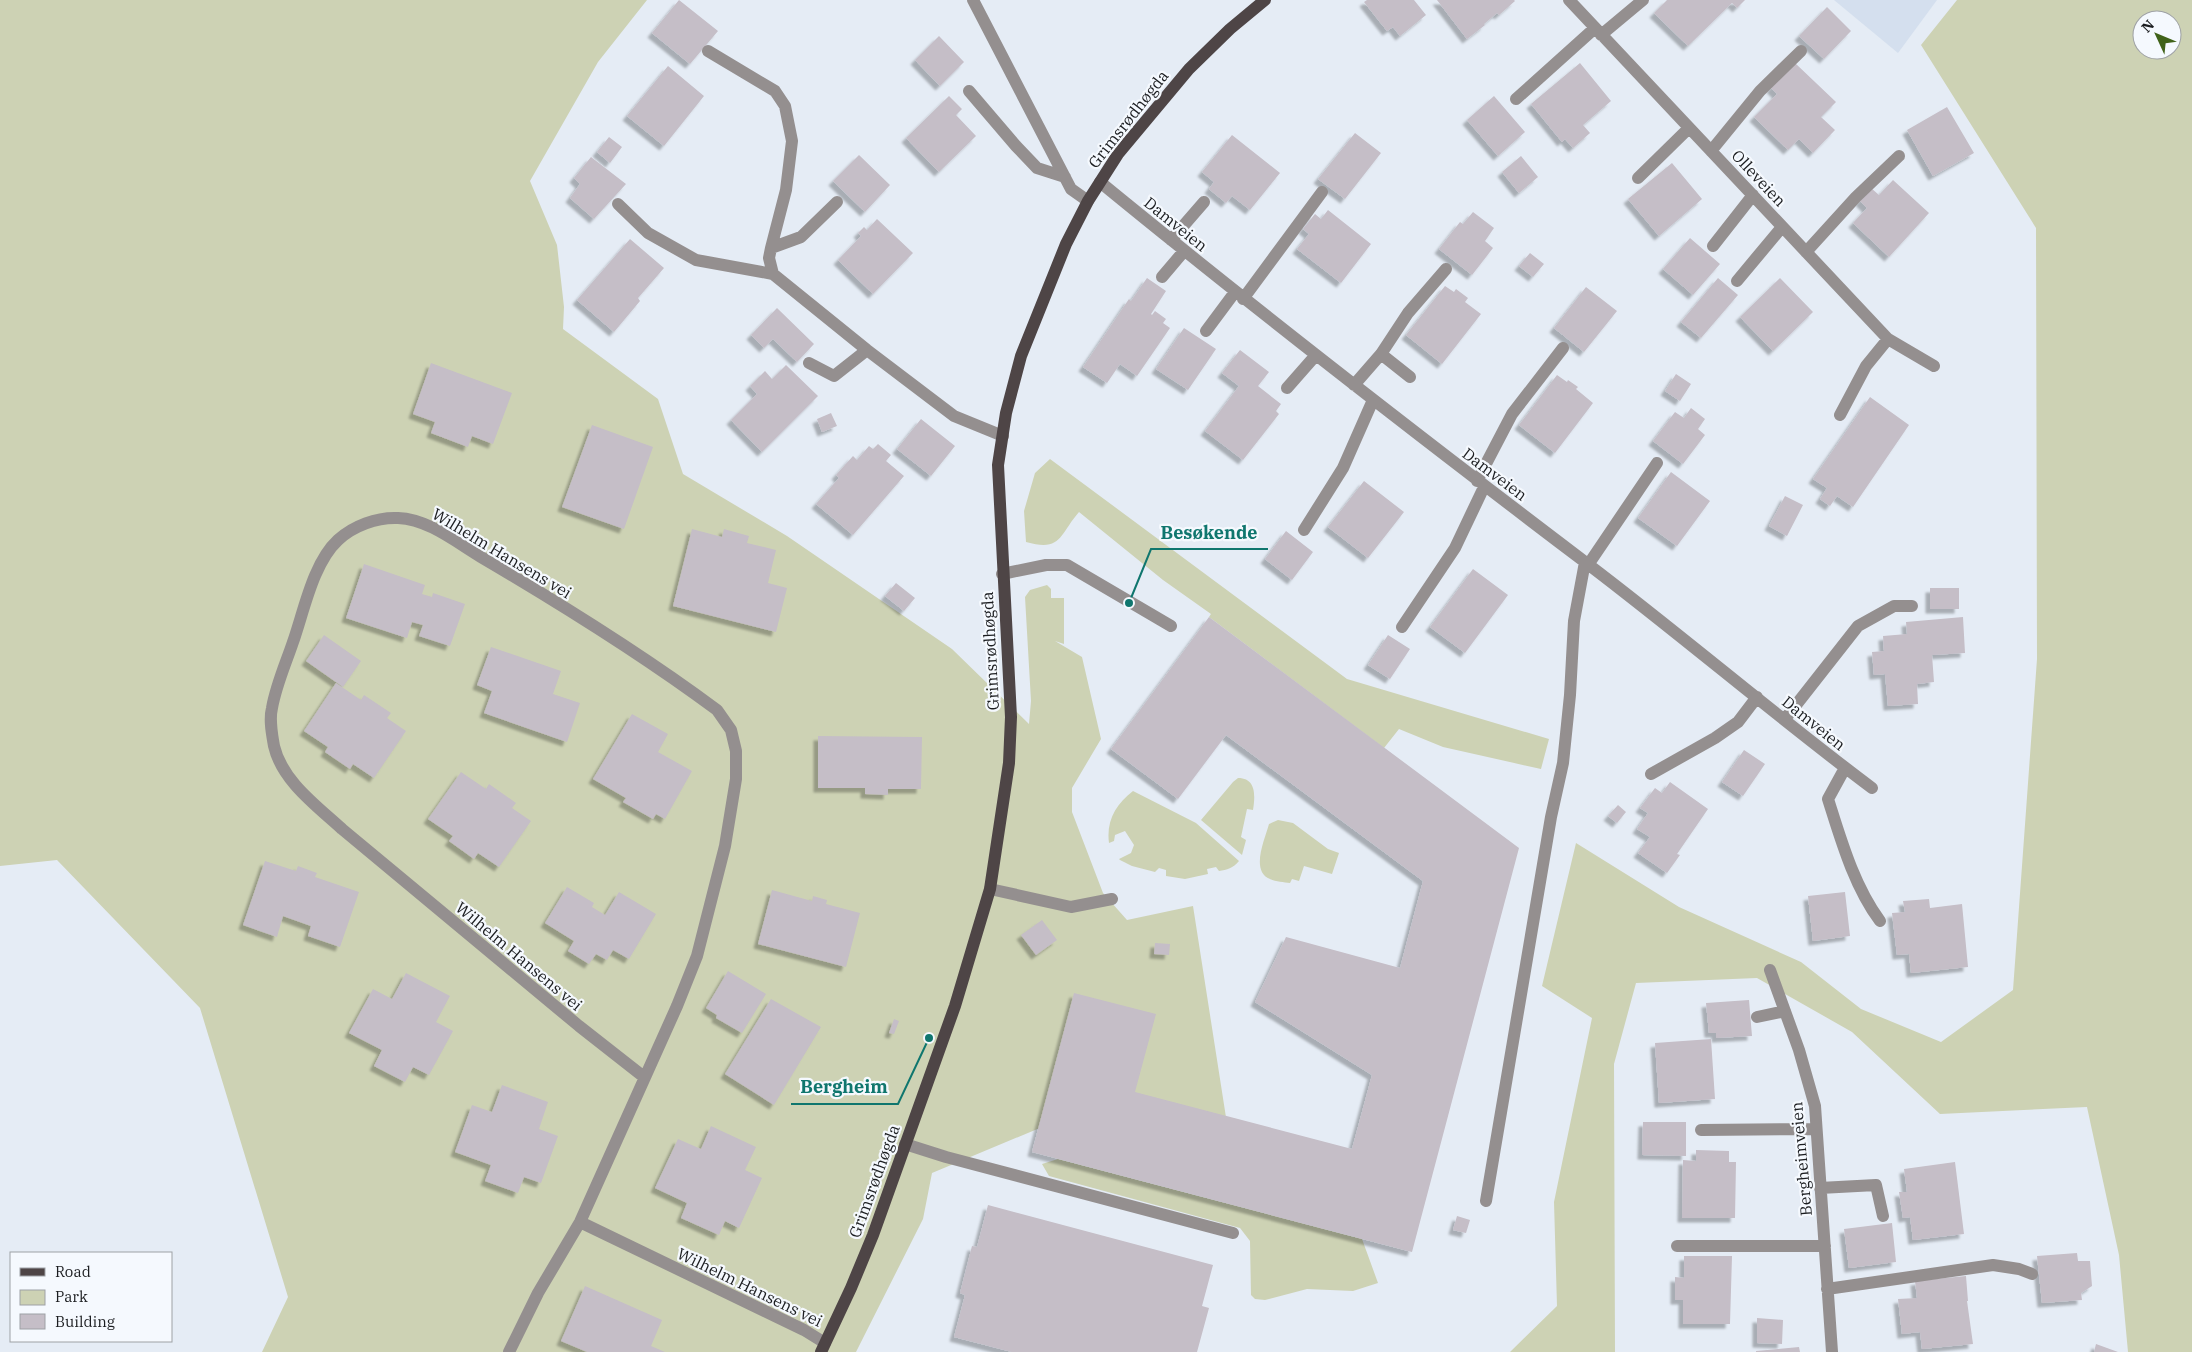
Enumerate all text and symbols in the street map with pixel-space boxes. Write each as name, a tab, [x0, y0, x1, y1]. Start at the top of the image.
north arrow	[2132, 10, 2182, 60]
text: N	[2137, 16, 2158, 36]
street label: Grimsrødhøgda	[1084, 66, 1173, 172]
street label: Olleveien	[1728, 145, 1790, 211]
street label: Damveien	[1140, 192, 1212, 256]
street label: Damveien	[1459, 443, 1531, 505]
street label: Wilhelm Hansens vei	[429, 503, 575, 603]
callout: Besøkende	[1151, 516, 1268, 549]
text: Besøkende	[1160, 521, 1258, 544]
street label: Grimsrødhøgda	[977, 591, 1003, 711]
street label: Damveien	[1778, 691, 1850, 755]
street label: Wilhelm Hansens vei	[452, 897, 586, 1015]
callout: Bergheim	[791, 1071, 898, 1104]
text: Bergheim	[800, 1075, 888, 1098]
street label: Bergheimveien	[1786, 1101, 1816, 1217]
street label: Grimsrødhøgda	[844, 1122, 904, 1240]
street label: Wilhelm Hansens vei	[674, 1243, 826, 1331]
legend	[10, 1252, 172, 1342]
text: Road	[55, 1262, 91, 1281]
text: Park	[55, 1287, 88, 1306]
text: Building	[55, 1312, 115, 1331]

